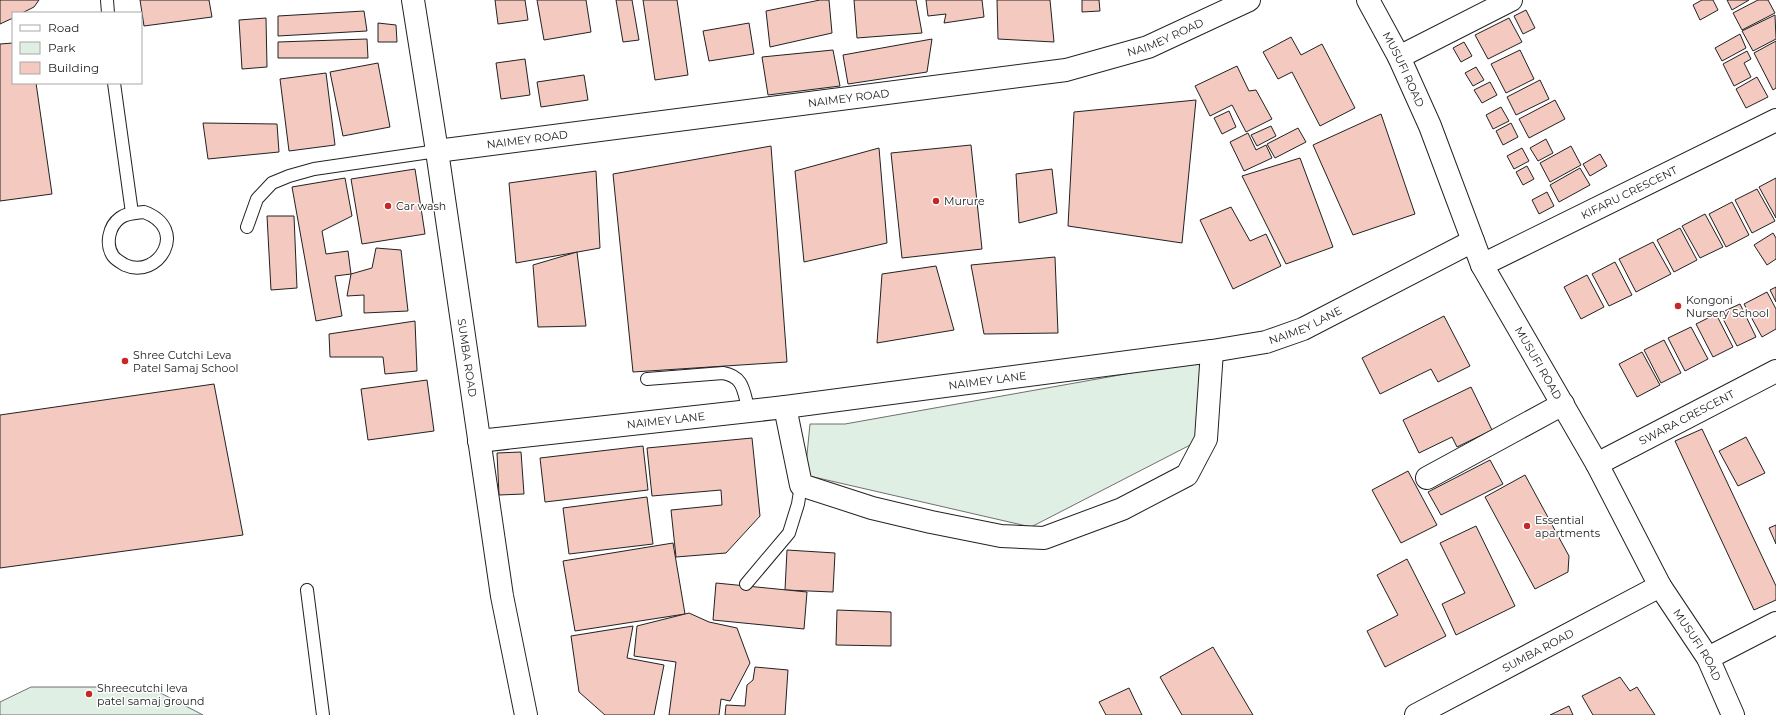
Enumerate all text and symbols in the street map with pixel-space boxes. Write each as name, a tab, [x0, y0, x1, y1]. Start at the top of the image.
legend	[12, 12, 142, 84]
street label: NAIMEY ROAD	[1126, 15, 1206, 59]
text: Road	[48, 20, 79, 35]
street label: MUSUFI ROAD	[1380, 29, 1428, 109]
text: Park	[48, 40, 76, 55]
text: Building	[48, 60, 99, 75]
street label: NAIMEY ROAD	[807, 86, 890, 110]
street label: NAIMEY ROAD	[486, 127, 569, 152]
street label: KIFARU CRESCENT	[1579, 163, 1680, 222]
place label: Murure	[944, 194, 985, 208]
marker: Murure	[931, 196, 941, 206]
place label: Car wash	[396, 199, 446, 213]
marker: Car wash	[383, 201, 393, 211]
place label: Kongoni Nursery School	[1686, 293, 1769, 320]
marker: Kongoni Nursery School	[1673, 301, 1683, 311]
street label: NAIMEY LANE	[1267, 303, 1344, 347]
street label: SUMBA ROAD	[455, 318, 480, 398]
street label: MUSUFI ROAD	[1512, 324, 1565, 402]
place label: Shree Cutchi Leva Patel Samaj School	[133, 348, 238, 375]
marker: Shree Cutchi Leva Patel Samaj School	[120, 356, 130, 366]
street label: NAIMEY LANE	[948, 368, 1027, 393]
street label: SWARA CRESCENT	[1637, 387, 1737, 448]
street label: NAIMEY LANE	[626, 409, 706, 432]
place label: Essential apartments	[1535, 513, 1601, 540]
marker: Essential apartments	[1522, 521, 1532, 531]
street label: MUSUFI ROAD	[1670, 606, 1724, 683]
street label: SUMBA ROAD	[1500, 626, 1576, 675]
place label: Shreecutchi leva patel samaj ground	[97, 681, 205, 708]
marker: Shreecutchi leva patel samaj ground	[84, 689, 94, 699]

